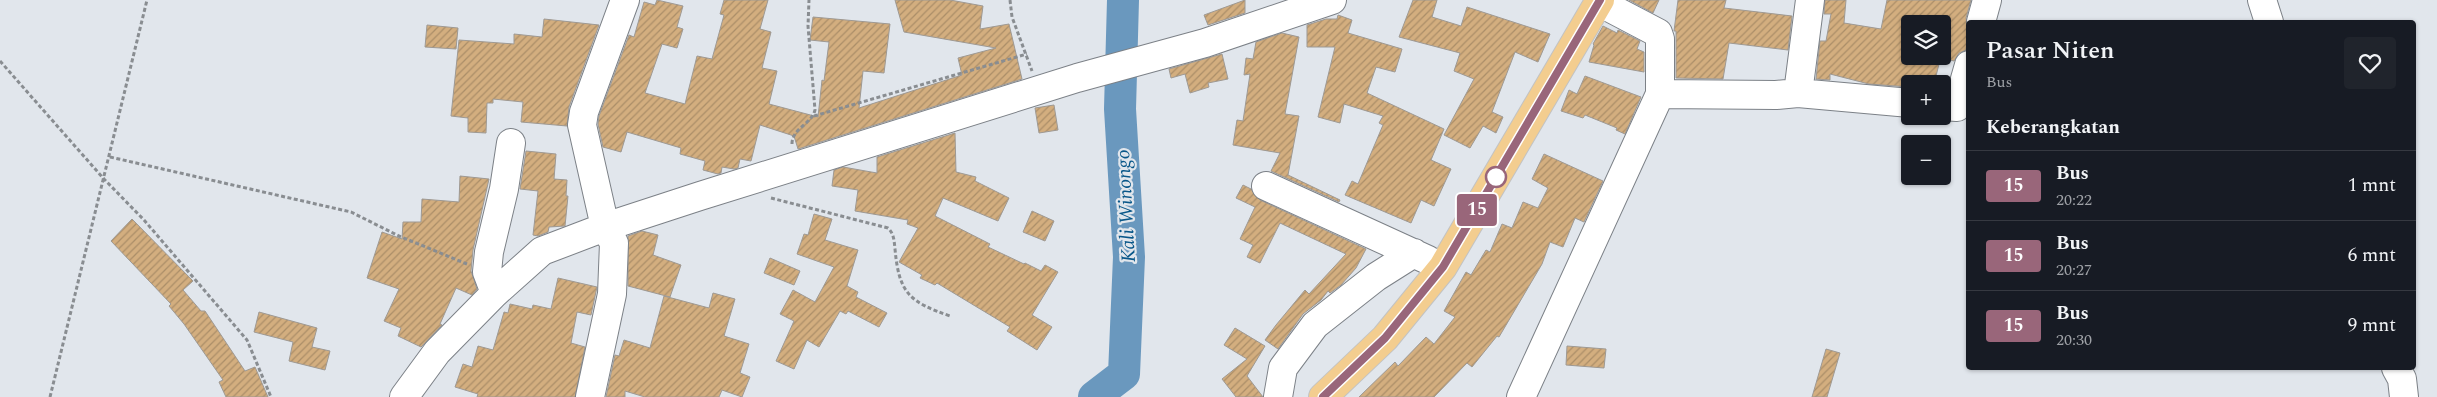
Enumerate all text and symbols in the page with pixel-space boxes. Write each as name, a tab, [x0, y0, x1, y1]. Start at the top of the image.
map controls	[1901, 15, 1951, 185]
button: layers	[1901, 15, 1951, 65]
text: Pasar Niten	[1986, 33, 2114, 69]
button: heart	[2344, 37, 2396, 89]
text: Bus	[1986, 70, 2012, 94]
button: +	[1901, 75, 1951, 125]
text: Keberangkatan	[1986, 113, 2120, 142]
button: −	[1901, 135, 1951, 185]
water label: Kali Winongo	[1108, 149, 1144, 263]
text: Bus	[2056, 159, 2089, 188]
unlabelled marker	[1485, 166, 1507, 188]
text: 1 mnt	[2348, 171, 2396, 200]
text: 15	[2003, 172, 2024, 199]
text: 20:22	[2056, 188, 2092, 212]
line badge: 15	[1454, 194, 1500, 226]
text: 15	[1467, 196, 1487, 223]
text: Bus	[2056, 229, 2089, 258]
text: 6 mnt	[2348, 241, 2396, 270]
text: 15	[2003, 242, 2024, 269]
text: 20:27	[2056, 258, 2092, 282]
text: Bus	[2056, 299, 2089, 328]
text: 9 mnt	[2348, 311, 2396, 340]
text: 15	[2003, 312, 2024, 339]
text: 20:30	[2056, 328, 2092, 352]

